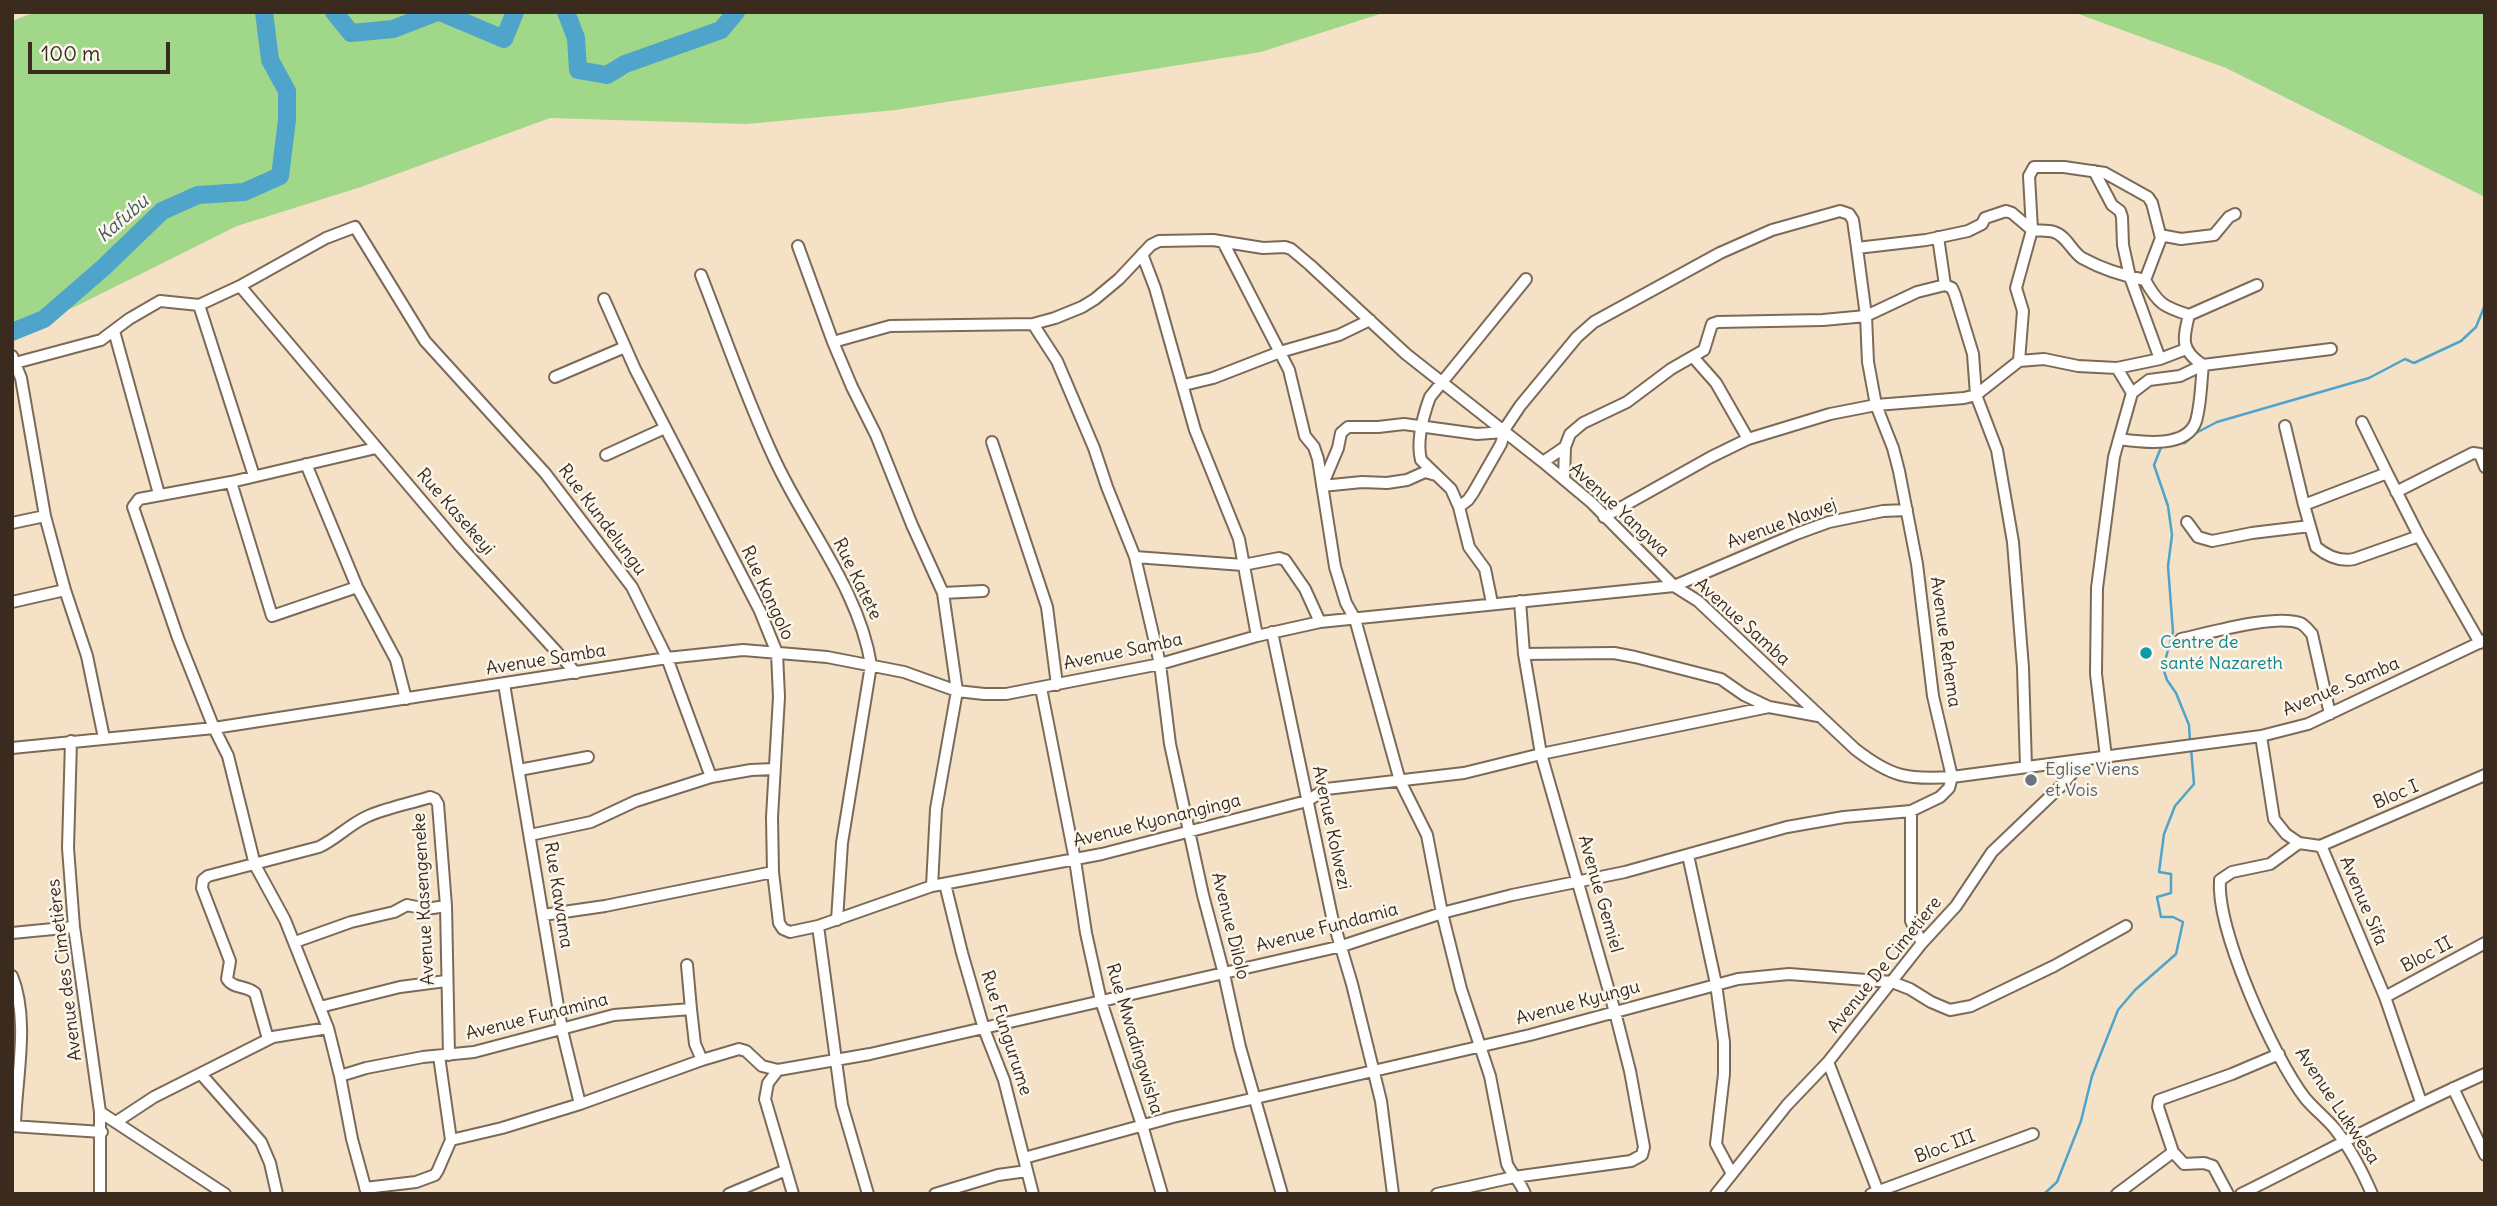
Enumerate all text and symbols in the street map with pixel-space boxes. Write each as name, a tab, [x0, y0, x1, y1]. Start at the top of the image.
scale bar	[32, 28, 173, 72]
text: 100 m	[41, 40, 100, 67]
water label: Kafubu	[92, 190, 154, 248]
street label: Avenue Yangwa	[1565, 458, 1673, 562]
street label: Rue Kundelungu	[553, 460, 651, 580]
street label: Rue Kasekeyi	[411, 464, 499, 560]
street label: Avenue Nawej	[1724, 494, 1840, 554]
street label: Rue Katete	[828, 535, 886, 623]
street label: Rue Kongolo	[736, 542, 798, 644]
street label: Avenue Samba	[1690, 574, 1794, 670]
street label: Avenue Rehema	[1925, 575, 1965, 709]
street label: Avenue Samba	[1062, 629, 1184, 675]
place label: Centre de santé Nazareth	[2160, 632, 2283, 674]
street label: Avenue Samba	[485, 640, 607, 680]
marker: Centre de santé Nazareth	[2138, 645, 2154, 661]
street label: Avenue. Samba	[2279, 653, 2403, 721]
place label: Eglise Viens et Vois	[2045, 759, 2139, 802]
street label: Avenue Kolwezi	[1307, 764, 1355, 892]
marker: Eglise Viens et Vois	[2023, 772, 2039, 788]
street label: Bloc I	[2370, 776, 2422, 814]
street label: Avenue Kyonanginga	[1071, 790, 1243, 852]
street label: Avenue Kasengeneke	[409, 812, 439, 986]
street label: Avenue Gemiel	[1573, 833, 1627, 955]
street label: Rue Kawama	[539, 840, 577, 950]
street label: Avenue Sifa	[2335, 853, 2391, 949]
street label: Avenue Dilolo	[1206, 870, 1254, 982]
street label: Avenue des Cimetières	[43, 878, 87, 1062]
street label: Avenue De Cimetiere	[1823, 893, 1947, 1037]
street label: Avenue Fundamia	[1254, 899, 1400, 957]
street label: Bloc II	[2398, 933, 2456, 977]
street label: Rue Mwadingwisha	[1101, 961, 1167, 1117]
street label: Rue Fungurume	[976, 968, 1036, 1098]
street label: Avenue Kyungu	[1514, 976, 1642, 1030]
street label: Avenue Funamina	[464, 989, 610, 1045]
street label: Avenue Lukwesa	[2290, 1044, 2384, 1168]
street label: Bloc III	[1912, 1126, 1978, 1168]

